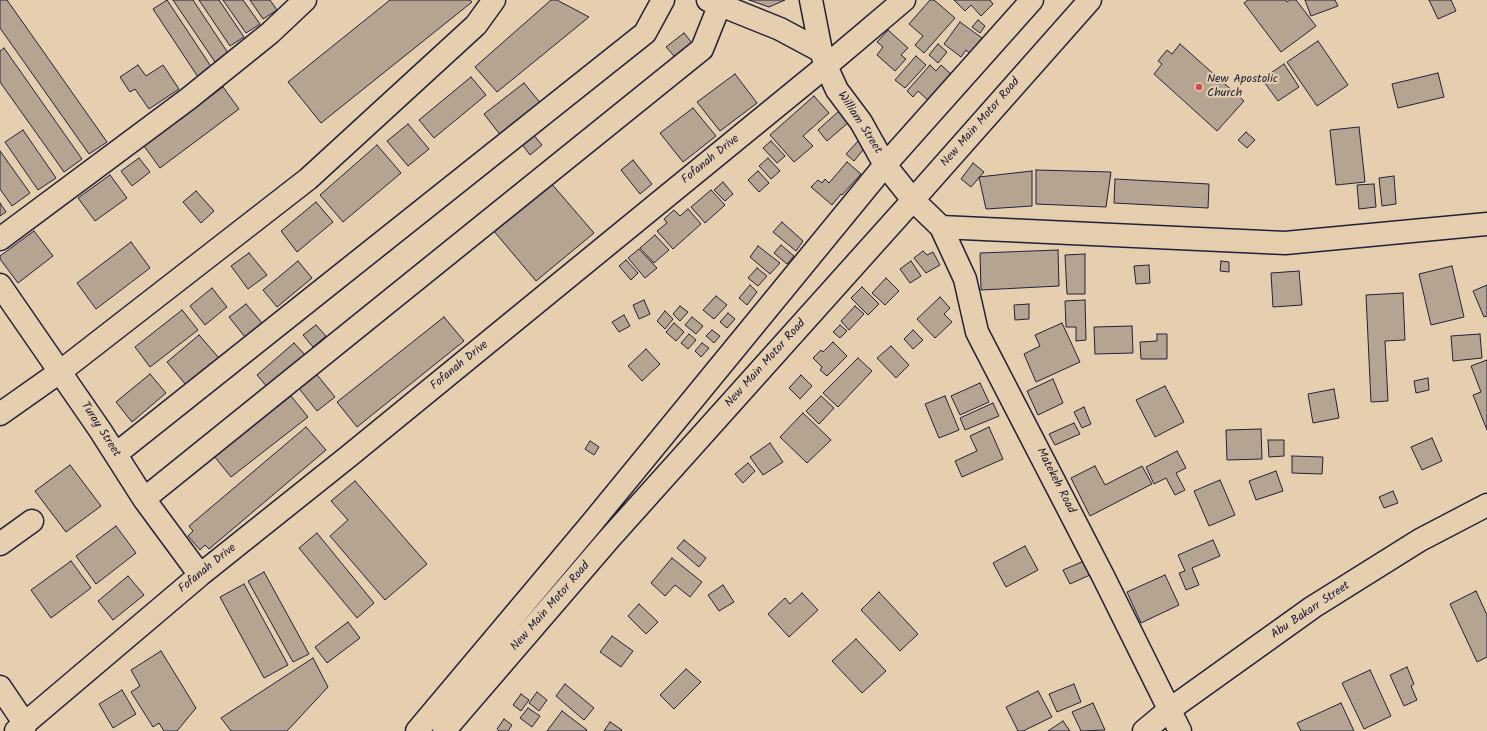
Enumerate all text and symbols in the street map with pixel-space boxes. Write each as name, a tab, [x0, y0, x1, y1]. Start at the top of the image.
place label: New Apostolic Church	[1207, 73, 1278, 101]
street label: New Main Motor Road	[938, 75, 1024, 171]
marker: New Apostolic Church	[1194, 82, 1204, 92]
street label: William Street	[834, 89, 884, 157]
street label: Fofanah Drive	[679, 132, 743, 188]
street label: New Main Motor Road	[723, 317, 809, 411]
street label: Fofanah Drive	[428, 338, 492, 394]
street label: Turay Street	[77, 400, 123, 460]
street label: Matekeh Road	[1032, 446, 1078, 516]
street label: Fofanah Drive	[176, 541, 240, 597]
street label: New Main Motor Road	[508, 559, 594, 655]
street label: Abu Bakarr Street	[1269, 579, 1353, 643]

